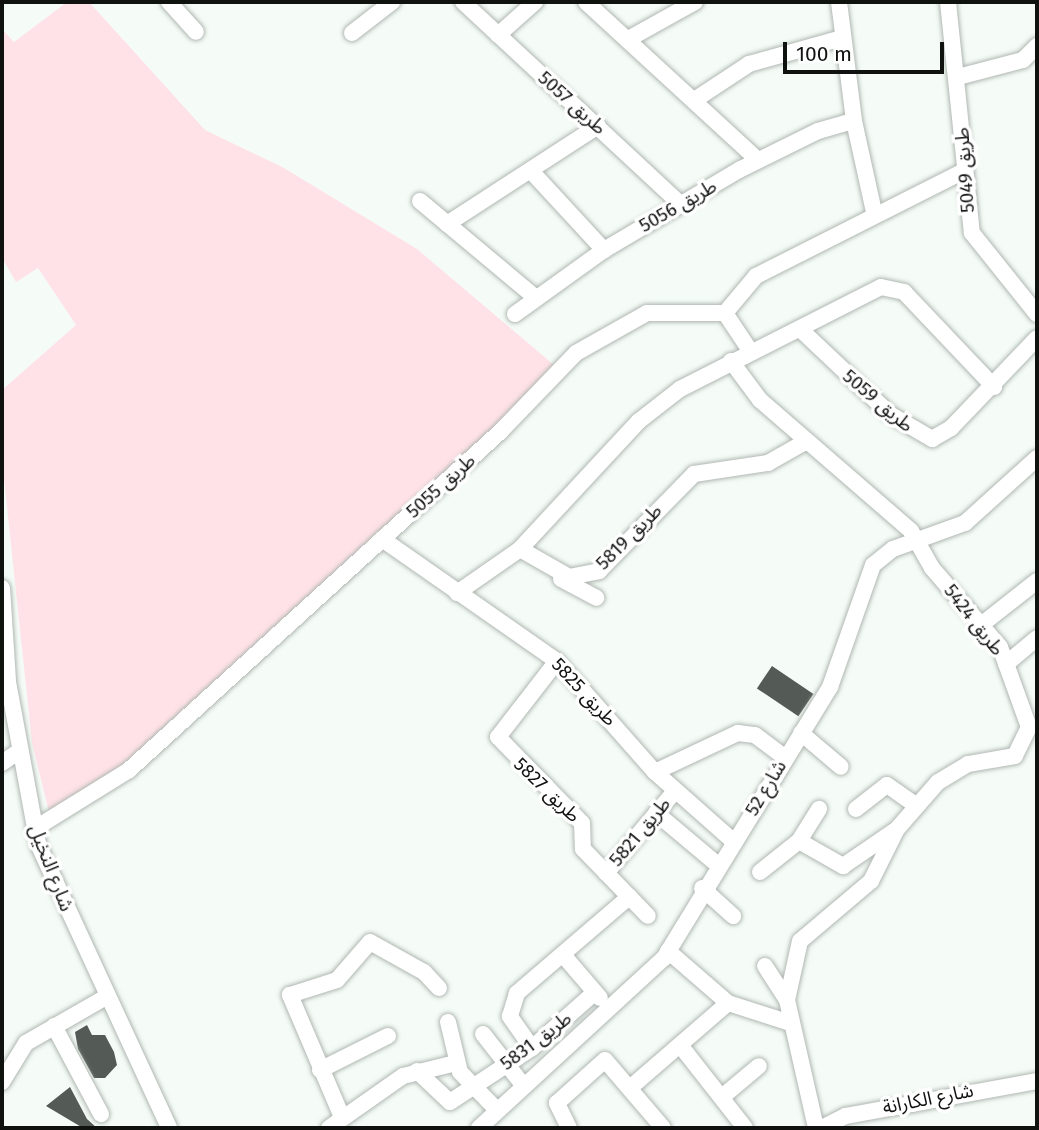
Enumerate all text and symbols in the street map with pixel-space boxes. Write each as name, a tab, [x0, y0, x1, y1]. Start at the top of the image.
scale bar	[787, 28, 948, 72]
text: 100 m	[796, 41, 852, 67]
street label: طريق 5057	[533, 67, 611, 139]
street label: طريق 5049	[951, 126, 979, 214]
street label: طريق 5056	[635, 175, 721, 237]
street label: طريق 5059	[838, 365, 918, 437]
street label: طريق 5055	[402, 449, 480, 523]
street label: طريق 5819	[591, 499, 667, 575]
street label: طريق 5424	[939, 580, 1009, 660]
street label: طريق 5825	[547, 653, 621, 731]
street label: طريق 5827	[509, 753, 585, 827]
street label: شارع 52	[741, 756, 791, 820]
street label: طريق 5821	[605, 793, 675, 871]
street label: شارع النخيل	[24, 821, 78, 915]
street label: طريق 5831	[496, 1007, 576, 1075]
street label: شارع الكارانة	[881, 1079, 975, 1119]

